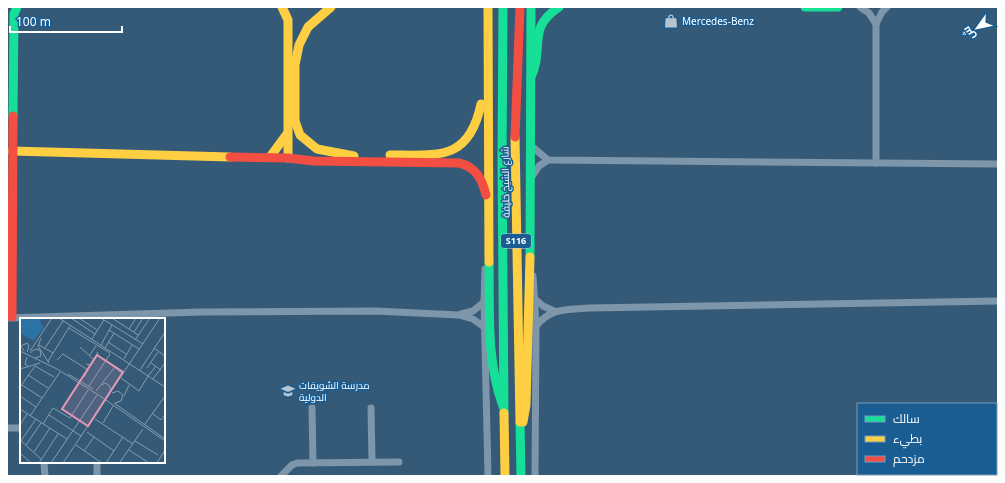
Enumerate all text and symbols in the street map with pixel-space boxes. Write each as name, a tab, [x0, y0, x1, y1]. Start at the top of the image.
scale bar	[10, 8, 122, 34]
north arrow	[957, 8, 997, 48]
text: 100 m	[16, 13, 51, 30]
shop icon: Mercedes-Benz	[663, 13, 679, 29]
place label: Mercedes-Benz	[682, 14, 754, 28]
text: ش	[958, 24, 978, 44]
street label: شارع الشيخ خليفة	[497, 146, 513, 218]
road number: S116	[501, 234, 531, 248]
inset map	[20, 318, 165, 463]
place label: مدرسة الشويفات الدولية	[299, 378, 370, 404]
school or university icon: مدرسة الشويفات الدولية	[280, 383, 296, 399]
legend	[857, 403, 997, 475]
text: سالك	[893, 410, 920, 427]
text: بطيء	[893, 430, 922, 449]
text: مزدحم	[893, 450, 925, 467]

